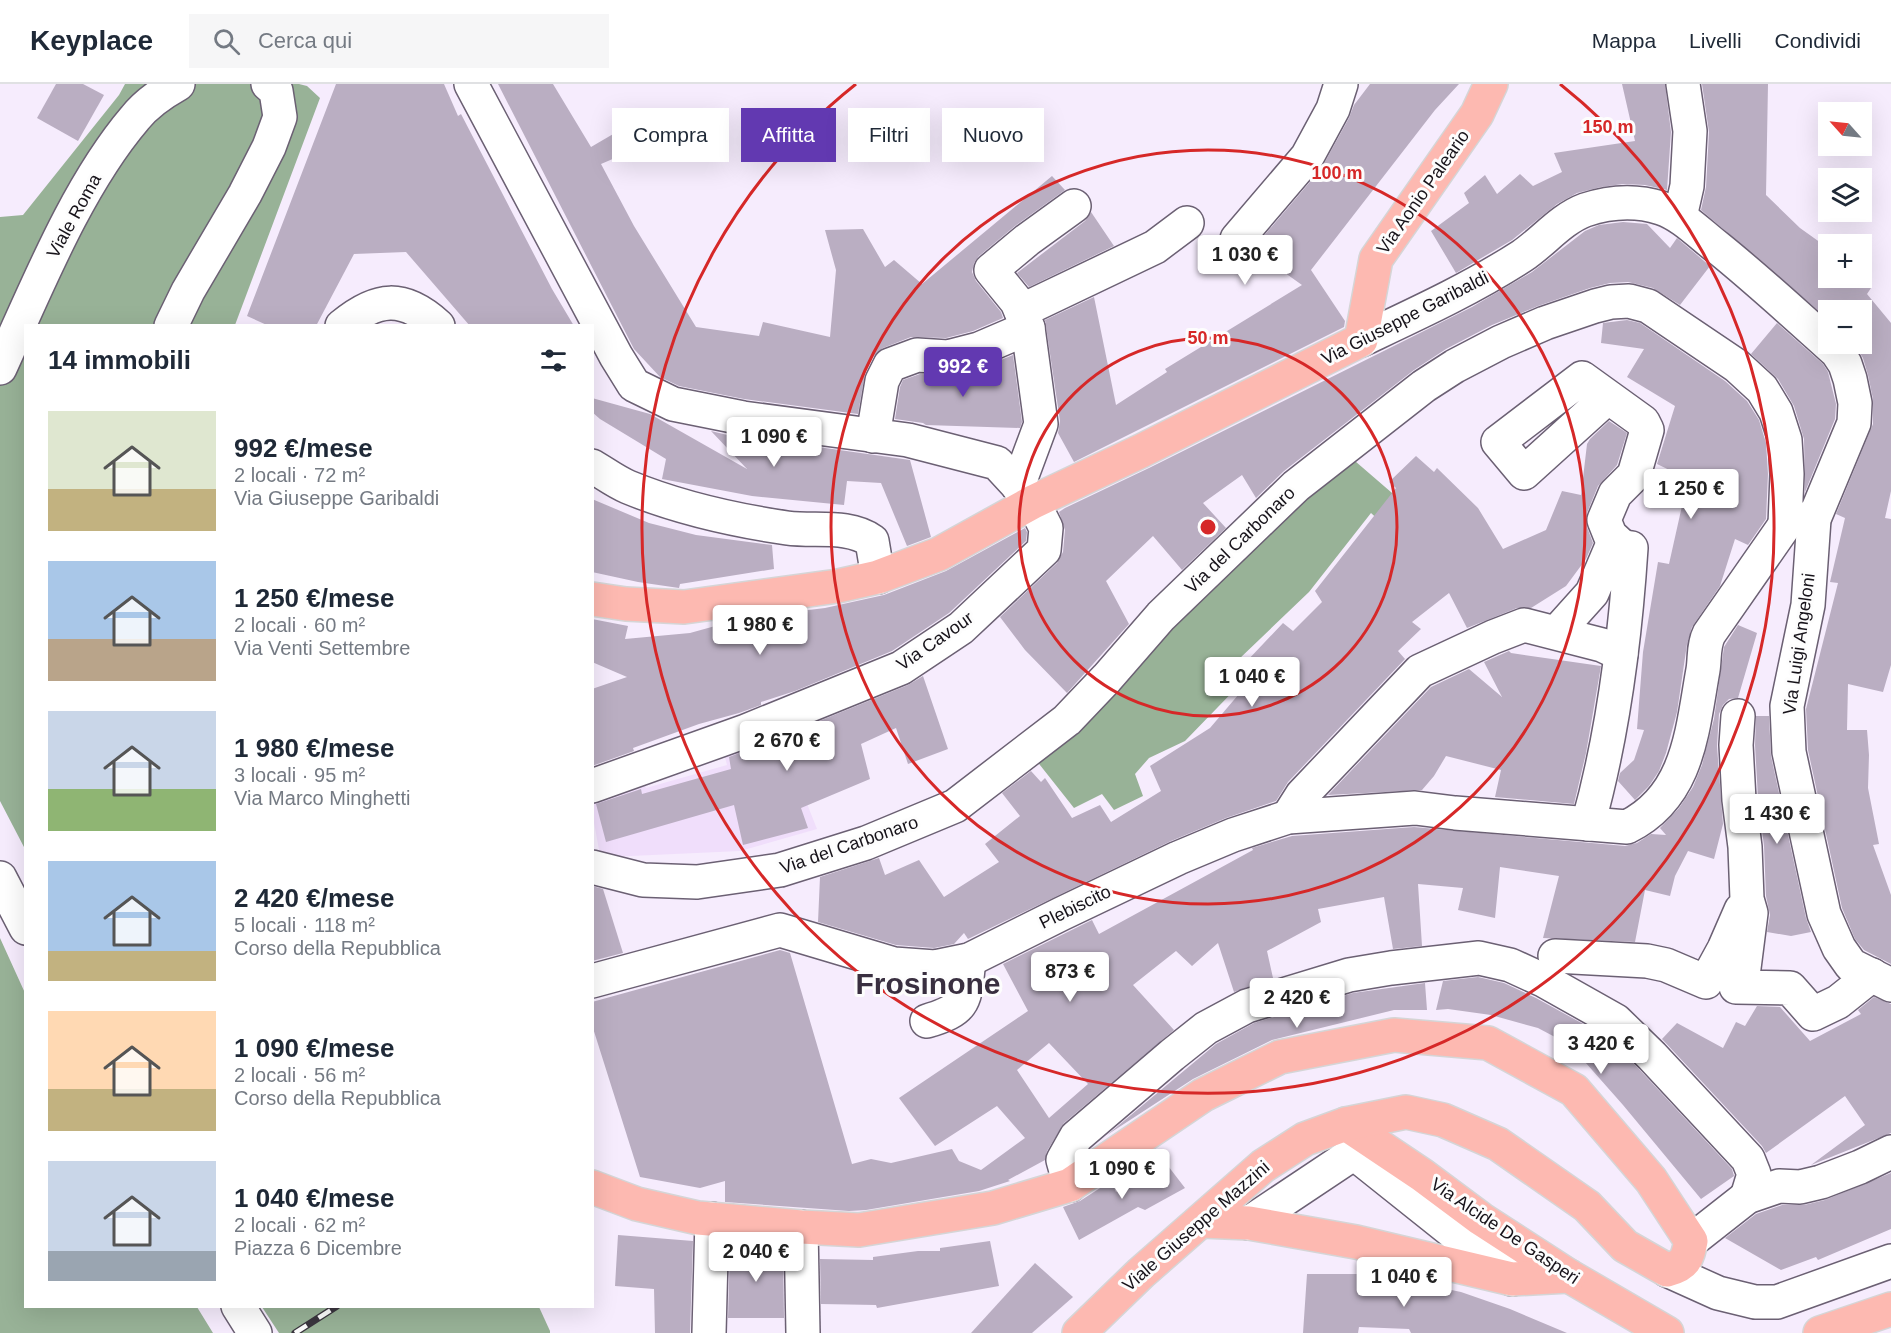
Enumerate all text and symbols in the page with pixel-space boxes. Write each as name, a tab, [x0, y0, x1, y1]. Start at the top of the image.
search box	[189, 14, 609, 68]
text: Keyplace	[30, 25, 153, 56]
icon: search	[210, 25, 243, 58]
text: Cerca qui	[258, 28, 352, 53]
text: Mappa	[1592, 29, 1656, 52]
text: Livelli	[1689, 29, 1742, 52]
text: Condividi	[1775, 29, 1861, 52]
north arrow	[1818, 102, 1872, 156]
map controls	[1818, 102, 1872, 354]
chip: Compra	[612, 108, 729, 162]
chip: Affitta	[741, 108, 836, 162]
chip: Filtri	[848, 108, 930, 162]
chip: Nuovo	[942, 108, 1044, 162]
text: 150 m	[1582, 117, 1634, 137]
street label: Via Aonio Paleario	[1373, 126, 1473, 258]
text: 100 m	[1311, 163, 1363, 183]
button: layers	[1818, 168, 1872, 222]
street label: Viale Roma	[43, 170, 106, 261]
button: +	[1818, 234, 1872, 288]
pin: 1 030 €	[1190, 235, 1300, 286]
text: 1 030 €	[1212, 243, 1278, 265]
street label: Via Giuseppe Garibaldi	[1318, 267, 1492, 369]
button: −	[1818, 300, 1872, 354]
text: 50 m	[1187, 328, 1229, 348]
icon: filters	[537, 344, 570, 377]
text: 14 immobili	[48, 345, 191, 375]
pin: 992 €	[921, 347, 1005, 398]
text: 992 €	[938, 355, 988, 377]
pin: 1 090 €	[719, 417, 829, 468]
text: 1 090 €	[741, 425, 807, 447]
text: 992 €/mese	[234, 433, 373, 463]
icon: home	[96, 435, 168, 507]
text: 2 locali · 72 m²	[234, 464, 365, 486]
pin: 1 250 €	[1636, 469, 1746, 520]
text: 1 250 €	[1658, 477, 1724, 499]
street label: Via del Carbonaro	[1181, 483, 1299, 597]
text: Via Giuseppe Garibaldi	[234, 487, 439, 509]
centre of rings	[1198, 517, 1218, 537]
street label: Via Luigi Angeloni	[1779, 572, 1819, 716]
text: 1 250 €/mese	[234, 583, 394, 613]
icon: home	[96, 585, 168, 657]
pin: 1 980 €	[705, 605, 815, 656]
street label: Via Cavour	[893, 607, 977, 675]
text: 1 980 €	[727, 613, 793, 635]
text: 2 locali · 60 m²	[234, 614, 365, 636]
text: Via Venti Settembre	[234, 637, 410, 659]
pin: 1 040 €	[1197, 657, 1307, 708]
text: 1 040 €	[1219, 665, 1285, 687]
pin: 2 670 €	[732, 721, 842, 772]
text: 2 670 €	[754, 729, 820, 751]
text: 1 980 €/mese	[234, 733, 394, 763]
icon: home	[96, 735, 168, 807]
text: 3 locali · 95 m²	[234, 764, 365, 786]
text: Via Marco Minghetti	[234, 787, 410, 809]
pin: 1 430 €	[1722, 794, 1832, 845]
text: 1 430 €	[1744, 802, 1810, 824]
street label: Via del Carbonaro	[777, 812, 921, 878]
street label: Plebiscito	[1036, 881, 1114, 933]
text: 2 420 €/mese	[234, 883, 394, 913]
icon: home	[96, 885, 168, 957]
text: 5 locali · 118 m²	[234, 914, 375, 936]
text: Corso della Repubblica	[234, 937, 441, 959]
pin: 873 €	[1028, 952, 1112, 1003]
text: 873 €	[1045, 960, 1095, 982]
district label: Frosinone	[855, 967, 1001, 1000]
pin: 2 420 €	[1242, 978, 1352, 1029]
text: 2 420 €	[1264, 986, 1330, 1008]
pin: 3 420 €	[1546, 1024, 1656, 1075]
text: 3 420 €	[1568, 1032, 1634, 1054]
text: 1 090 €/mese	[234, 1033, 394, 1063]
icon: home	[96, 1035, 168, 1107]
text: 2 locali · 56 m²	[234, 1064, 365, 1086]
text: Corso della Repubblica	[234, 1087, 441, 1109]
pin: 1 090 €	[1067, 1149, 1177, 1200]
text: 1 090 €	[1089, 1157, 1155, 1179]
street label: Viale Giuseppe Mazzini	[1119, 1157, 1273, 1295]
street label: Via Alcide De Gasperi	[1427, 1174, 1583, 1288]
text: 1 040 €/mese	[234, 1183, 394, 1213]
icon: home	[96, 1185, 168, 1257]
text: 2 locali · 62 m²	[234, 1214, 365, 1236]
pin: 2 040 €	[701, 1232, 811, 1283]
text: Piazza 6 Dicembre	[234, 1237, 402, 1259]
text: 2 040 €	[723, 1240, 789, 1262]
pin: 1 040 €	[1349, 1257, 1459, 1308]
text: 1 040 €	[1371, 1265, 1437, 1287]

